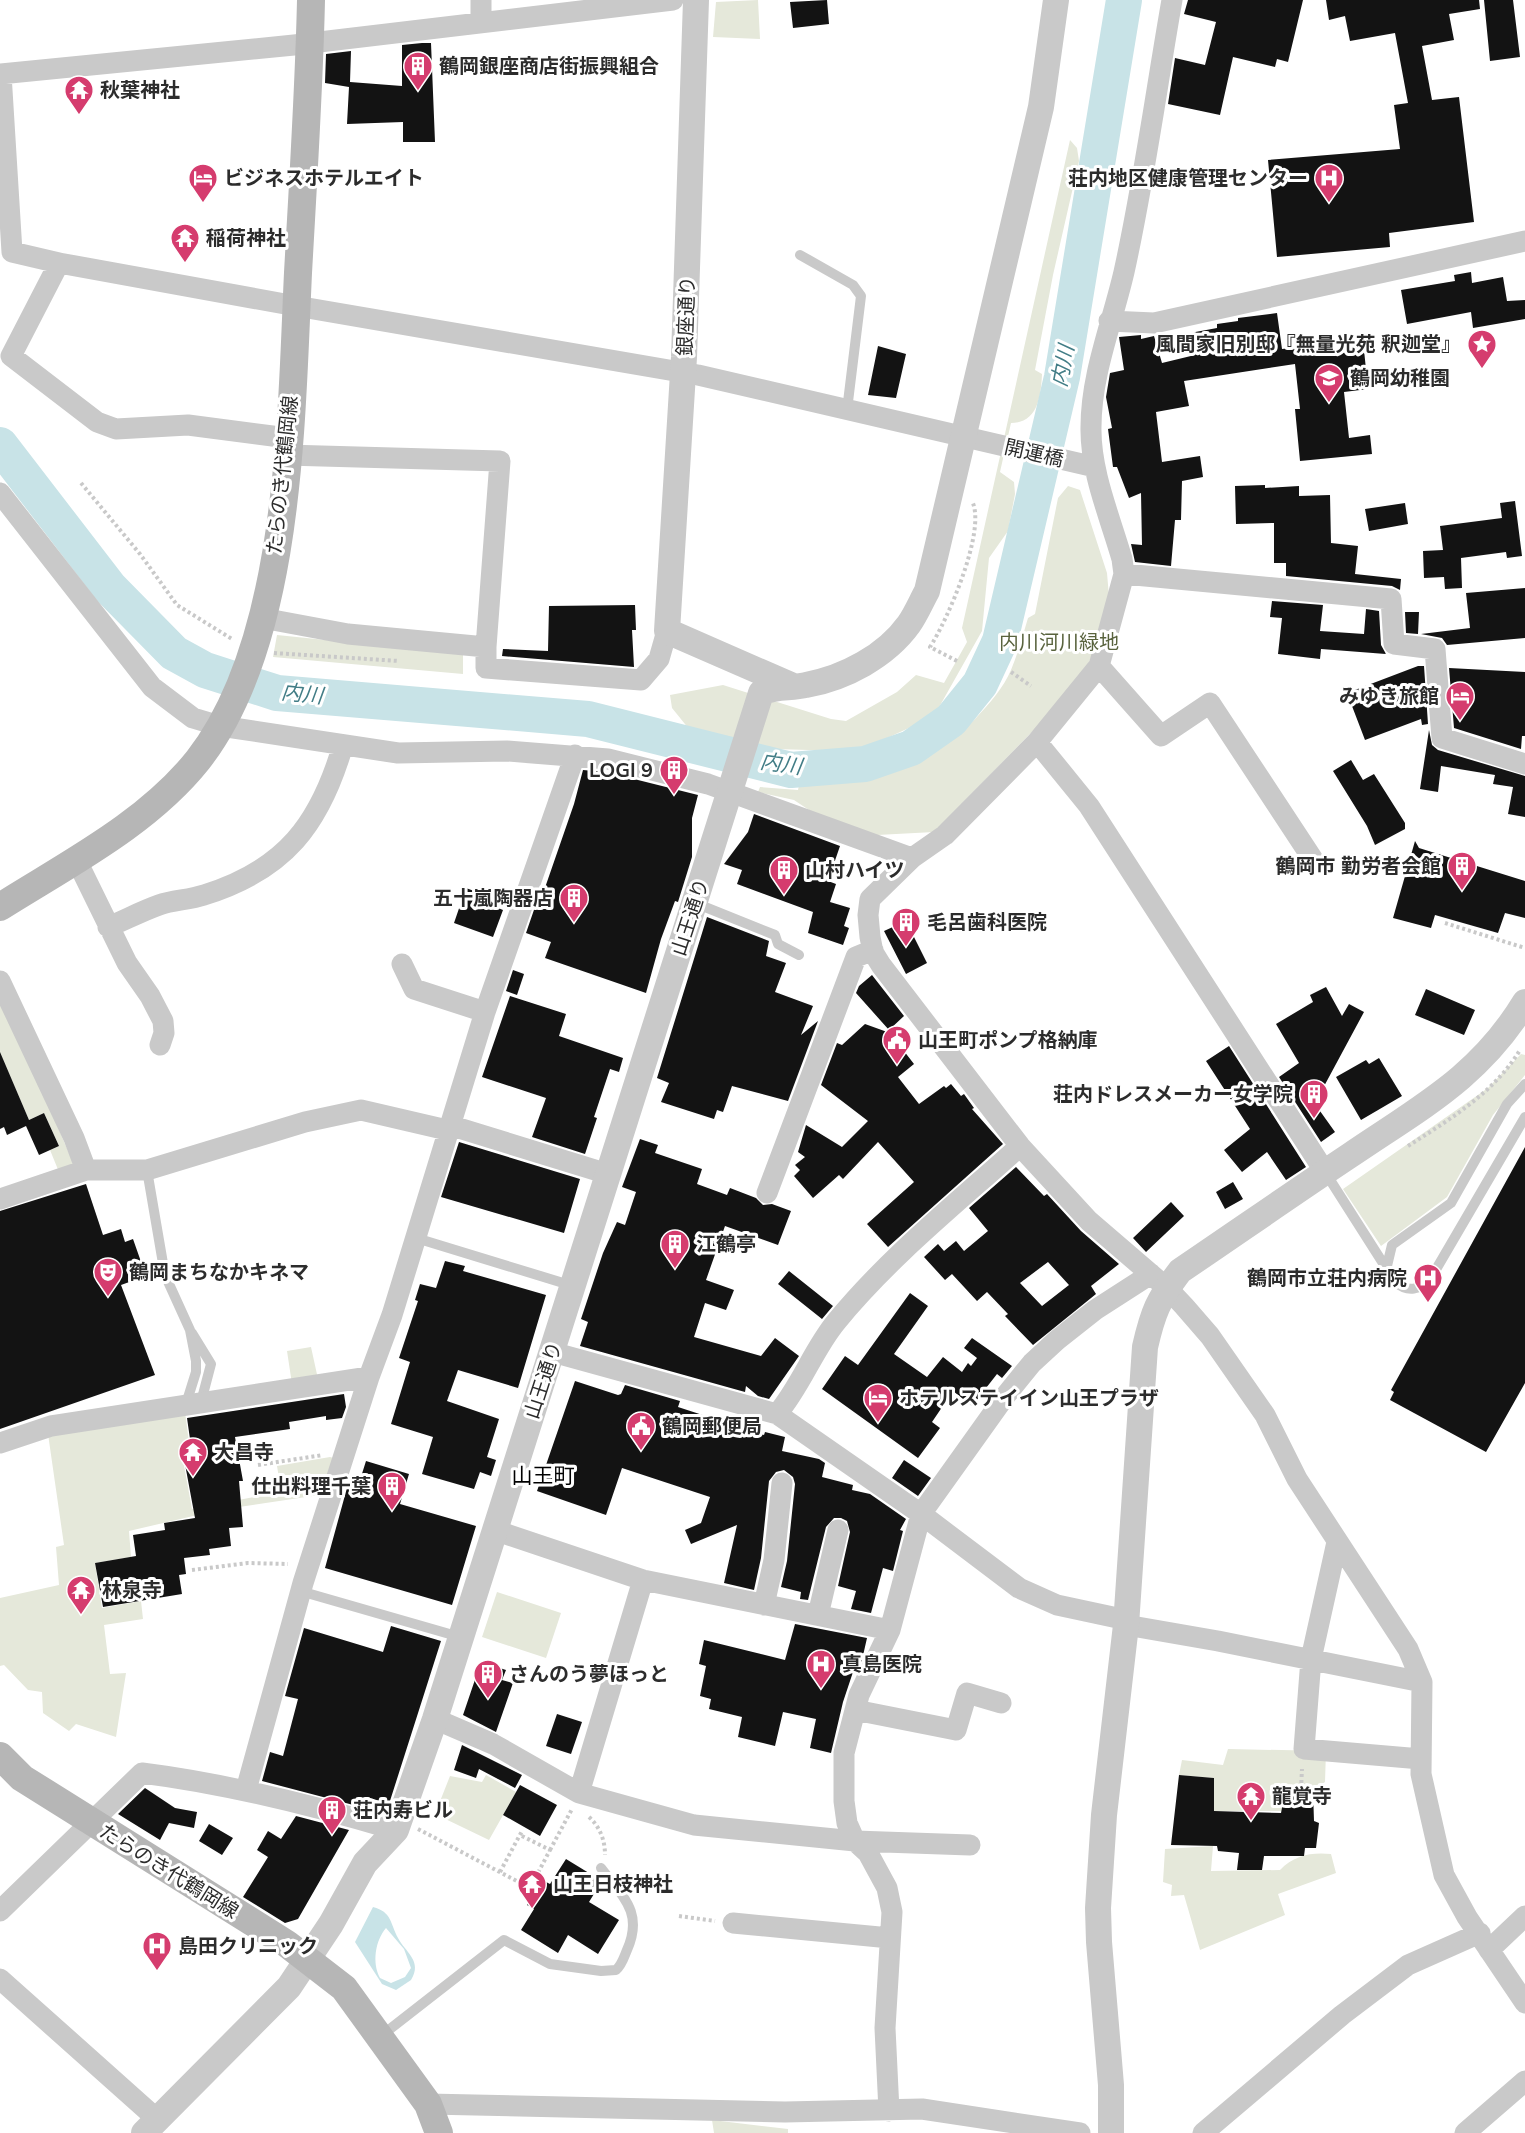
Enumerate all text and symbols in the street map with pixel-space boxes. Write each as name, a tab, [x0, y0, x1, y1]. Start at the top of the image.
building icon: 鶴岡銀座商店街振興組合	[402, 50, 434, 92]
place label: 鶴岡銀座商店街振興組合	[439, 53, 659, 80]
temple icon: 秋葉神社	[63, 74, 95, 116]
place label: 秋葉神社	[100, 77, 180, 104]
hotel icon: ビジネスホテルエイト	[187, 162, 219, 204]
hospital icon: 荘内地区健康管理センター	[1313, 162, 1345, 204]
place label: ビジネスホテルエイト	[224, 165, 424, 192]
place label: 荘内地区健康管理センター	[1068, 165, 1308, 192]
temple icon: 稲荷神社	[169, 222, 201, 264]
place label: 稲荷神社	[206, 225, 286, 252]
street label: 銀座通り	[672, 276, 701, 356]
place icon: 風間家旧別邸『無量光苑 釈迦堂』	[1466, 328, 1498, 370]
place label: 風間家旧別邸『無量光苑 釈迦堂』	[1156, 331, 1461, 358]
water label: 内川	[1045, 341, 1081, 389]
school or university icon: 鶴岡幼稚園	[1313, 362, 1345, 404]
place label: 鶴岡幼稚園	[1350, 365, 1450, 392]
street label: たらのき代鶴岡線	[261, 394, 304, 556]
street label: 開運橋	[1002, 434, 1066, 473]
park label: 内川河川緑地	[999, 629, 1119, 656]
water label: 内川	[280, 678, 326, 710]
hotel icon: みゆき旅館	[1444, 680, 1476, 722]
place label: みゆき旅館	[1339, 683, 1439, 710]
water label: 内川	[758, 747, 806, 781]
building icon: LOGI 9	[658, 754, 690, 796]
place label: LOGI 9	[589, 757, 653, 784]
building icon: 鶴岡市 勤労者会館	[1446, 850, 1478, 892]
place label: 鶴岡市 勤労者会館	[1276, 853, 1441, 880]
building icon: 山村ハイツ	[768, 854, 800, 896]
place label: 山村ハイツ	[805, 857, 905, 884]
street label: 山王通り	[665, 875, 716, 959]
building icon: 五十嵐陶器店	[558, 882, 590, 924]
place label: 五十嵐陶器店	[433, 885, 553, 912]
building icon: 毛呂歯科医院	[890, 906, 922, 948]
place label: 毛呂歯科医院	[927, 909, 1047, 936]
public building icon: 山王町ポンプ格納庫	[881, 1024, 913, 1066]
place label: 山王町ポンプ格納庫	[918, 1027, 1097, 1054]
building icon: 荘内ドレスメーカー女学院	[1298, 1078, 1330, 1120]
place label: 荘内ドレスメーカー女学院	[1053, 1081, 1293, 1108]
building icon: 江鶴亭	[659, 1228, 691, 1270]
place label: 江鶴亭	[696, 1231, 756, 1258]
theatre icon: 鶴岡まちなかキネマ	[92, 1256, 124, 1298]
place label: 鶴岡まちなかキネマ	[129, 1259, 309, 1286]
hospital icon: 鶴岡市立荘内病院	[1412, 1262, 1444, 1304]
place label: 鶴岡市立荘内病院	[1247, 1265, 1407, 1292]
street label: 山王通り	[518, 1338, 569, 1422]
hotel icon: ホテルステイイン山王プラザ	[862, 1382, 894, 1424]
place label: ホテルステイイン山王プラザ	[899, 1385, 1159, 1412]
public building icon: 鶴岡郵便局	[625, 1410, 657, 1452]
place label: 鶴岡郵便局	[662, 1413, 762, 1440]
temple icon: 大昌寺	[177, 1436, 209, 1478]
place label: 大昌寺	[214, 1439, 274, 1466]
district label: 山王町	[512, 1462, 575, 1490]
building icon: 仕出料理千葉	[376, 1470, 408, 1512]
place label: 仕出料理千葉	[251, 1473, 371, 1500]
temple icon: 林泉寺	[65, 1574, 97, 1616]
place label: 林泉寺	[102, 1577, 162, 1604]
hospital icon: 真島医院	[805, 1648, 837, 1690]
place label: 真島医院	[842, 1651, 922, 1678]
building icon: さんのう夢ほっと	[472, 1658, 504, 1700]
place label: さんのう夢ほっと	[509, 1661, 669, 1688]
temple icon: 龍覚寺	[1235, 1780, 1267, 1822]
place label: 龍覚寺	[1272, 1783, 1332, 1810]
building icon: 荘内寿ビル	[316, 1794, 348, 1836]
place label: 荘内寿ビル	[353, 1797, 453, 1824]
street label: たらのき代鶴岡線	[94, 1818, 243, 1925]
temple icon: 山王日枝神社	[516, 1868, 548, 1910]
place label: 山王日枝神社	[553, 1871, 673, 1898]
hospital icon: 島田クリニック	[141, 1930, 173, 1972]
place label: 島田クリニック	[178, 1933, 318, 1960]

